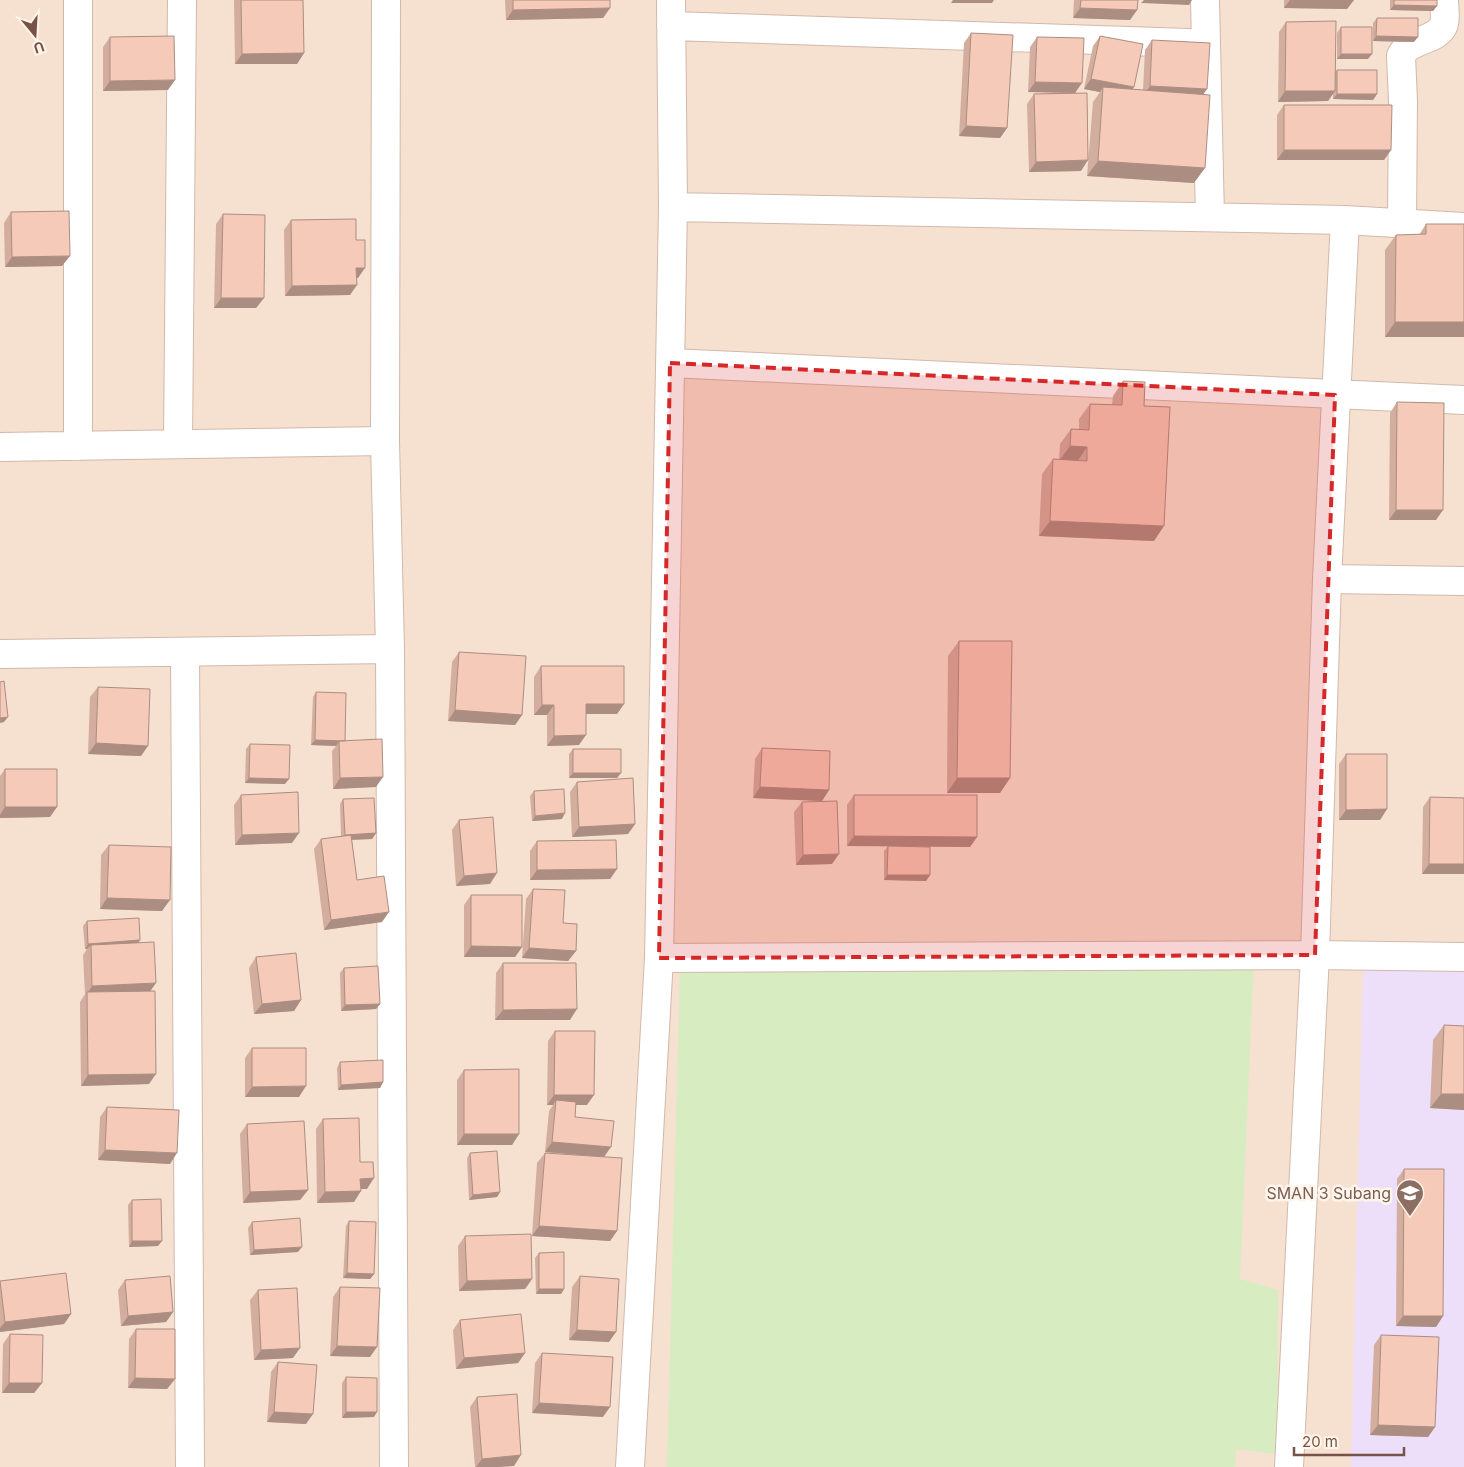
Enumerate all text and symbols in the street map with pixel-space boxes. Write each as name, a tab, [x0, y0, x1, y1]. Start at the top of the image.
north arrow	[10, 10, 60, 60]
text: U	[32, 38, 47, 58]
school or university icon: SMAN 3 Subang	[1395, 1178, 1425, 1217]
place label: SMAN 3 Subang	[1266, 1183, 1391, 1203]
scale bar	[1294, 1424, 1404, 1456]
text: 20 m	[1302, 1432, 1338, 1451]

